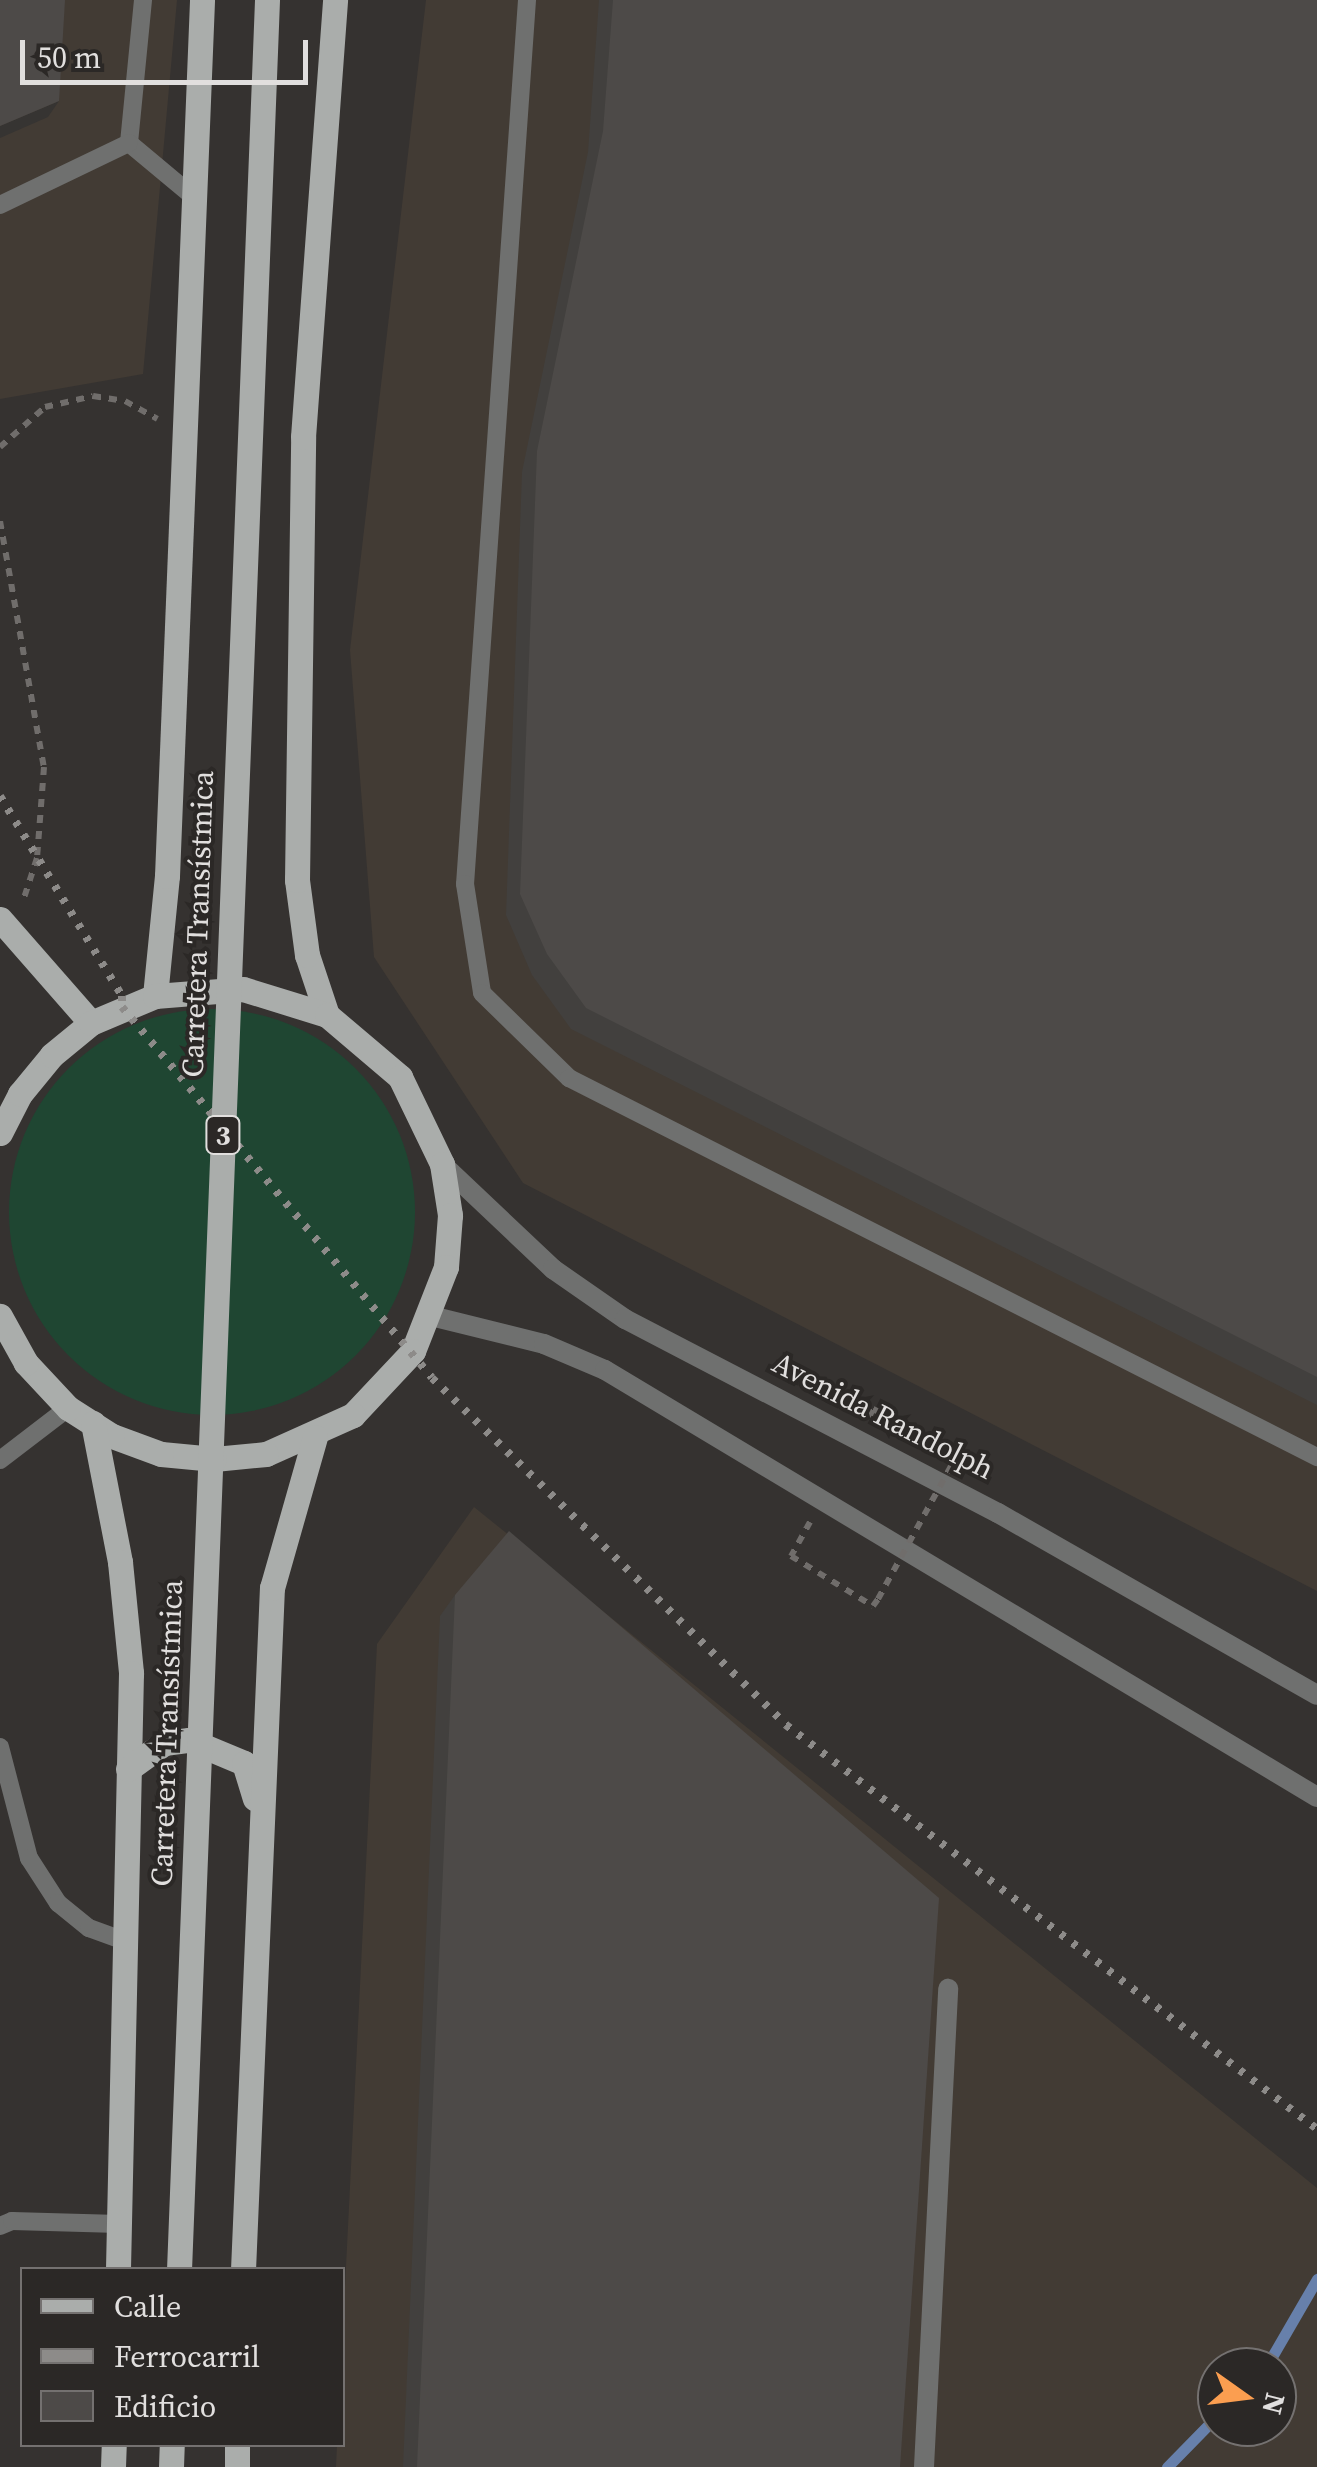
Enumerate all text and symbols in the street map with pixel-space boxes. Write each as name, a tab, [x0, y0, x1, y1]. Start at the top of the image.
scale bar	[25, 20, 312, 82]
text: 50 m	[37, 37, 101, 78]
street label: Carretera Transístmica	[175, 770, 221, 1078]
road number: 3	[203, 1112, 243, 1158]
street label: Avenida Randolph	[766, 1345, 1000, 1487]
street label: Carretera Transístmica	[144, 1579, 190, 1887]
legend	[20, 2267, 345, 2447]
text: Calle	[114, 2286, 181, 2327]
text: Ferrocarril	[114, 2336, 260, 2377]
north arrow	[1197, 2347, 1297, 2447]
text: Edificio	[114, 2386, 216, 2427]
text: N	[1253, 2389, 1295, 2418]

